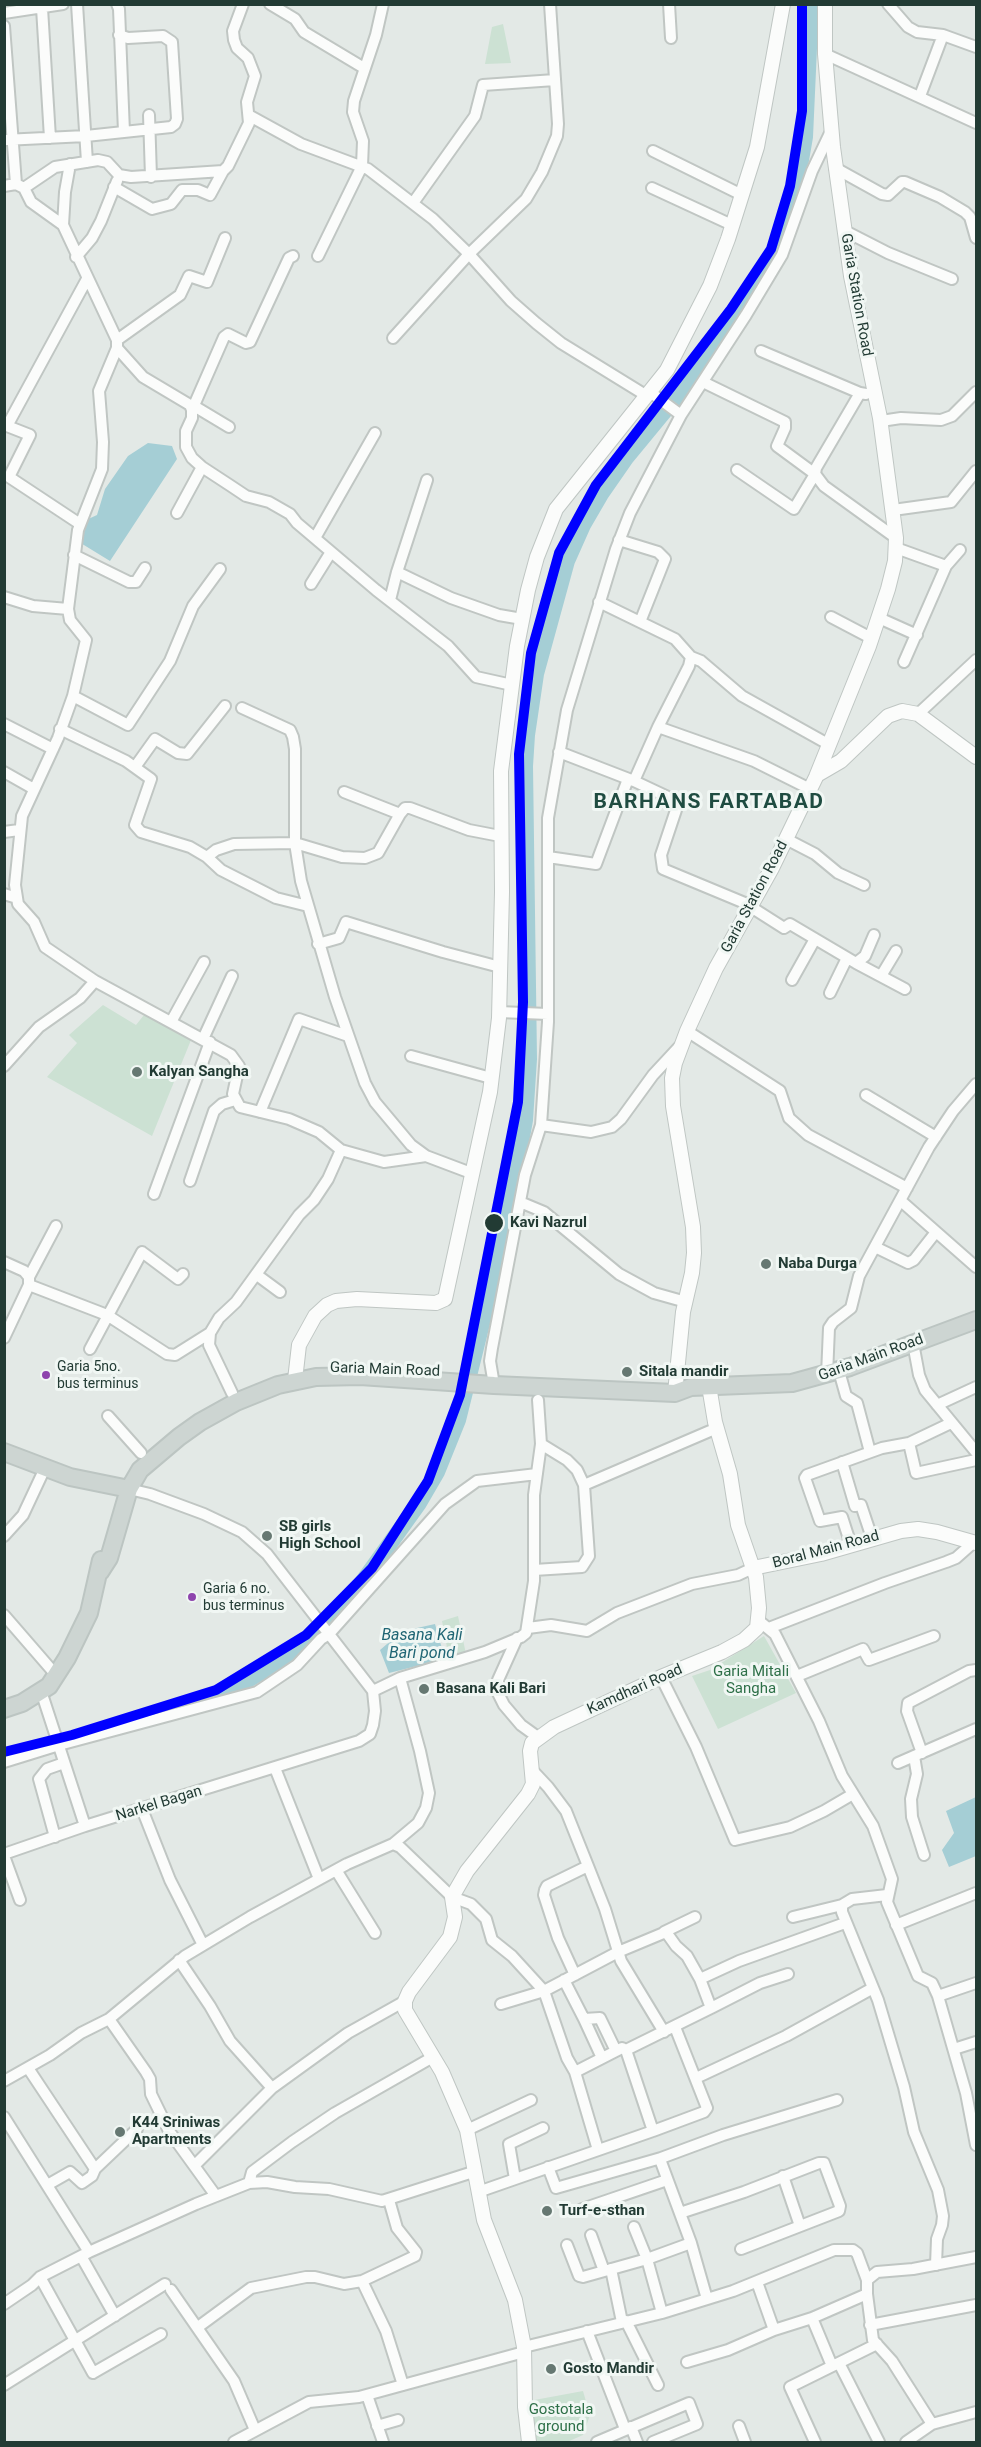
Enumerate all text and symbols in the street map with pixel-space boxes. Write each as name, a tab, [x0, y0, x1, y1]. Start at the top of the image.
street label: Garia Station Road	[836, 232, 876, 358]
district label: BARHANS FARTABAD	[594, 790, 824, 816]
street label: Garia Station Road	[718, 838, 792, 956]
place label: Kalyan Sangha	[149, 1063, 249, 1081]
marker: Kalyan Sangha	[130, 1065, 144, 1079]
marker: Kavi Nazrul	[483, 1212, 505, 1234]
place label: Kavi Nazrul	[510, 1214, 587, 1232]
place label: Naba Durga	[778, 1255, 857, 1273]
marker: Naba Durga	[759, 1257, 773, 1271]
street label: Garia Main Road	[816, 1331, 926, 1385]
place label: Garia 5no. bus terminus	[57, 1359, 138, 1392]
street label: Garia Main Road	[330, 1359, 440, 1381]
place label: Sitala mandir	[639, 1363, 728, 1381]
marker: Sitala mandir	[620, 1365, 634, 1379]
marker: Garia 5no. bus terminus	[40, 1369, 52, 1381]
place label: SB girls High School	[279, 1518, 361, 1553]
street label: Boral Main Road	[771, 1527, 881, 1573]
marker: SB girls High School	[260, 1529, 274, 1543]
place label: Garia 6 no. bus terminus	[203, 1581, 284, 1613]
marker: Garia 6 no. bus terminus	[186, 1591, 198, 1603]
water label: Basana Kali Bari pond	[381, 1626, 463, 1664]
street label: Kamdhari Road	[585, 1661, 685, 1719]
park label: Garia Mitali Sangha	[713, 1663, 789, 1698]
place label: Basana Kali Bari	[436, 1680, 546, 1698]
marker: Basana Kali Bari	[417, 1682, 431, 1696]
street label: Narkel Bagan	[114, 1782, 204, 1826]
place label: K44 Sriniwas Apartments	[132, 2114, 220, 2149]
marker: K44 Sriniwas Apartments	[113, 2125, 127, 2139]
place label: Turf-e-sthan	[559, 2202, 645, 2220]
marker: Turf-e-sthan	[540, 2204, 554, 2218]
place label: Gosto Mandir	[563, 2360, 654, 2378]
marker: Gosto Mandir	[544, 2362, 558, 2376]
park label: Gostotala ground	[529, 2401, 593, 2436]

